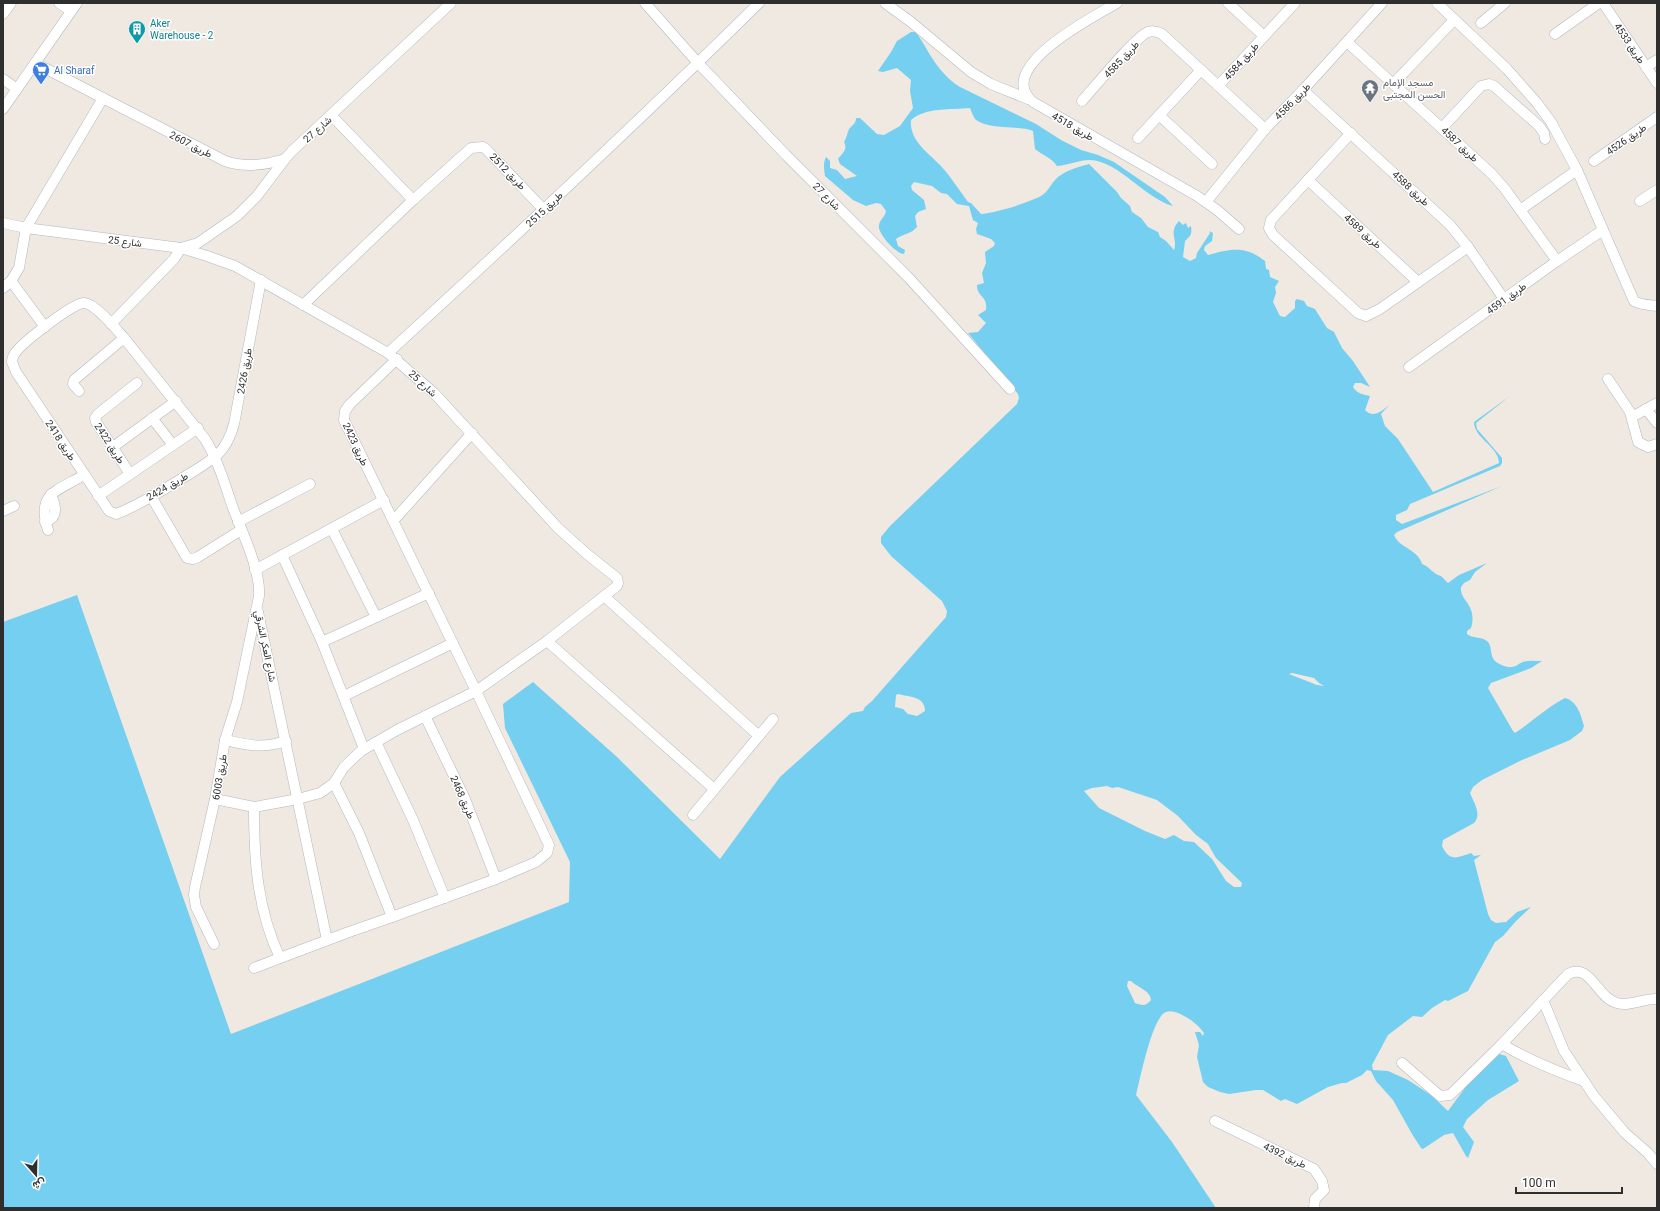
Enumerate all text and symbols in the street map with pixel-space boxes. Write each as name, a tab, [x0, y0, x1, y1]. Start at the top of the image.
place label: Aker Warehouse - 2	[150, 18, 214, 41]
building icon: Aker Warehouse - 2	[127, 19, 147, 44]
street label: طريق 4533	[1611, 21, 1647, 66]
street label: طريق 4585	[1102, 38, 1142, 81]
street label: طريق 4584	[1222, 40, 1262, 83]
supermarket icon: Al Sharaf	[31, 60, 51, 85]
place label: Al Sharaf	[54, 65, 95, 76]
place label: مسجد الإمام الحسن المجتبى	[1383, 77, 1445, 101]
temple icon: مسجد الإمام الحسن المجتبى	[1360, 78, 1380, 103]
street label: طريق 4586	[1272, 81, 1313, 122]
street label: طريق 4518	[1050, 110, 1096, 144]
street label: شارع 27	[301, 114, 334, 146]
street label: طريق 4526	[1604, 121, 1649, 158]
street label: طريق 4587	[1438, 125, 1481, 165]
street label: طريق 2607	[167, 129, 214, 161]
street label: طريق 2512	[487, 151, 528, 193]
street label: طريق 4588	[1389, 169, 1432, 209]
street label: شارع 27	[810, 180, 843, 213]
street label: طريق 2515	[524, 189, 566, 230]
street label: طريق 4589	[1341, 212, 1384, 252]
street label: شارع 25	[107, 234, 143, 250]
street label: طريق 4591	[1484, 280, 1529, 317]
street label: طريق 2426	[235, 347, 255, 395]
street label: شارع 25	[406, 368, 439, 400]
street label: طريق 2418	[43, 418, 78, 464]
street label: طريق 2422	[92, 421, 127, 467]
street label: طريق 2423	[340, 421, 370, 468]
street label: طريق 2424	[145, 470, 191, 504]
street label: شارع العكر الشرقي	[250, 609, 278, 684]
street label: طريق 6003	[210, 753, 230, 801]
street label: طريق 2468	[447, 774, 477, 821]
street label: طريق 4392	[1261, 1140, 1308, 1172]
north arrow	[16, 1155, 56, 1195]
scale bar	[1516, 1169, 1622, 1195]
text: ش	[31, 1176, 48, 1192]
text: 100 m	[1522, 1176, 1556, 1190]

